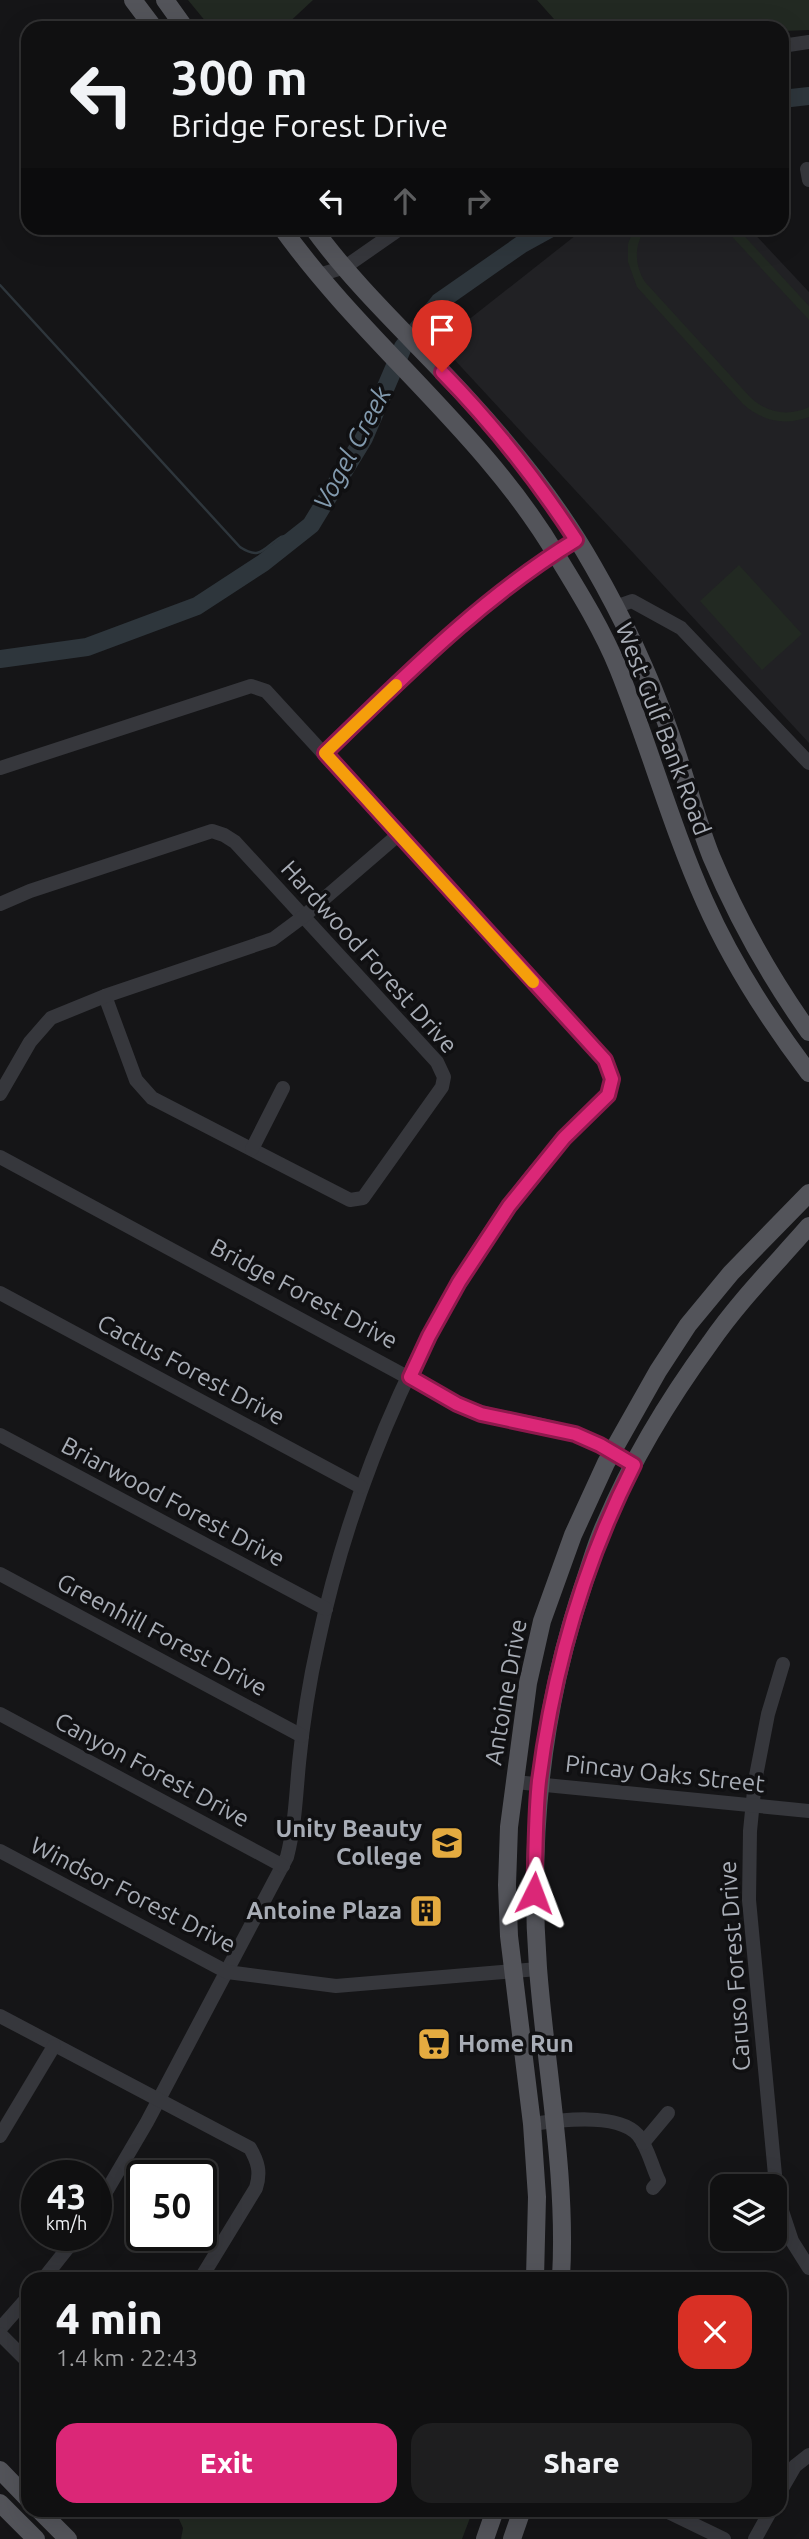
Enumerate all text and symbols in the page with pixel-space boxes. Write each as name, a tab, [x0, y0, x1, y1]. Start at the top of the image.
icon: left	[56, 49, 147, 140]
text: 300 m	[171, 49, 308, 104]
text: Bridge Forest Drive	[171, 107, 448, 143]
icon: left	[313, 182, 351, 220]
icon: ahead	[386, 182, 424, 220]
icon: right	[459, 182, 497, 220]
pin	[412, 300, 472, 372]
icon: arrive	[423, 311, 461, 349]
water label: Vogel Creek	[307, 381, 396, 514]
street label: West Gulf Bank Road	[611, 619, 716, 839]
street label: Hardwood Forest Drive	[276, 855, 463, 1058]
street label: Bridge Forest Drive	[206, 1233, 402, 1354]
street label: Cactus Forest Drive	[93, 1309, 290, 1430]
street label: Briarwood Forest Drive	[57, 1431, 290, 1572]
street label: Greenhill Forest Drive	[53, 1568, 272, 1701]
street label: Antoine Drive	[479, 1617, 532, 1767]
street label: Canyon Forest Drive	[50, 1707, 254, 1832]
street label: Pincay Oaks Street	[564, 1750, 767, 1797]
place label: Unity Beauty College	[275, 1815, 422, 1870]
school or university icon: Unity Beauty College	[428, 1824, 466, 1862]
street label: Windsor Forest Drive	[26, 1831, 240, 1958]
position arrow	[497, 1856, 571, 1930]
street label: Caruso Forest Drive	[714, 1860, 755, 2072]
building icon: Antoine Plaza	[407, 1892, 445, 1930]
place label: Antoine Plaza	[246, 1897, 402, 1924]
supermarket icon: Home Run	[415, 2025, 453, 2063]
place label: Home Run	[458, 2030, 574, 2057]
speed limit sign: 50	[126, 2160, 217, 2251]
map controls	[710, 2174, 787, 2251]
button: layers	[710, 2174, 787, 2251]
text: 43	[47, 2176, 86, 2216]
text: km/h	[46, 2213, 87, 2233]
text: 4 min	[56, 2295, 163, 2342]
button: close	[678, 2295, 752, 2369]
text: 1.4 km · 22:43	[56, 2345, 198, 2370]
button: Exit	[56, 2423, 397, 2503]
button: Share	[411, 2423, 752, 2503]

